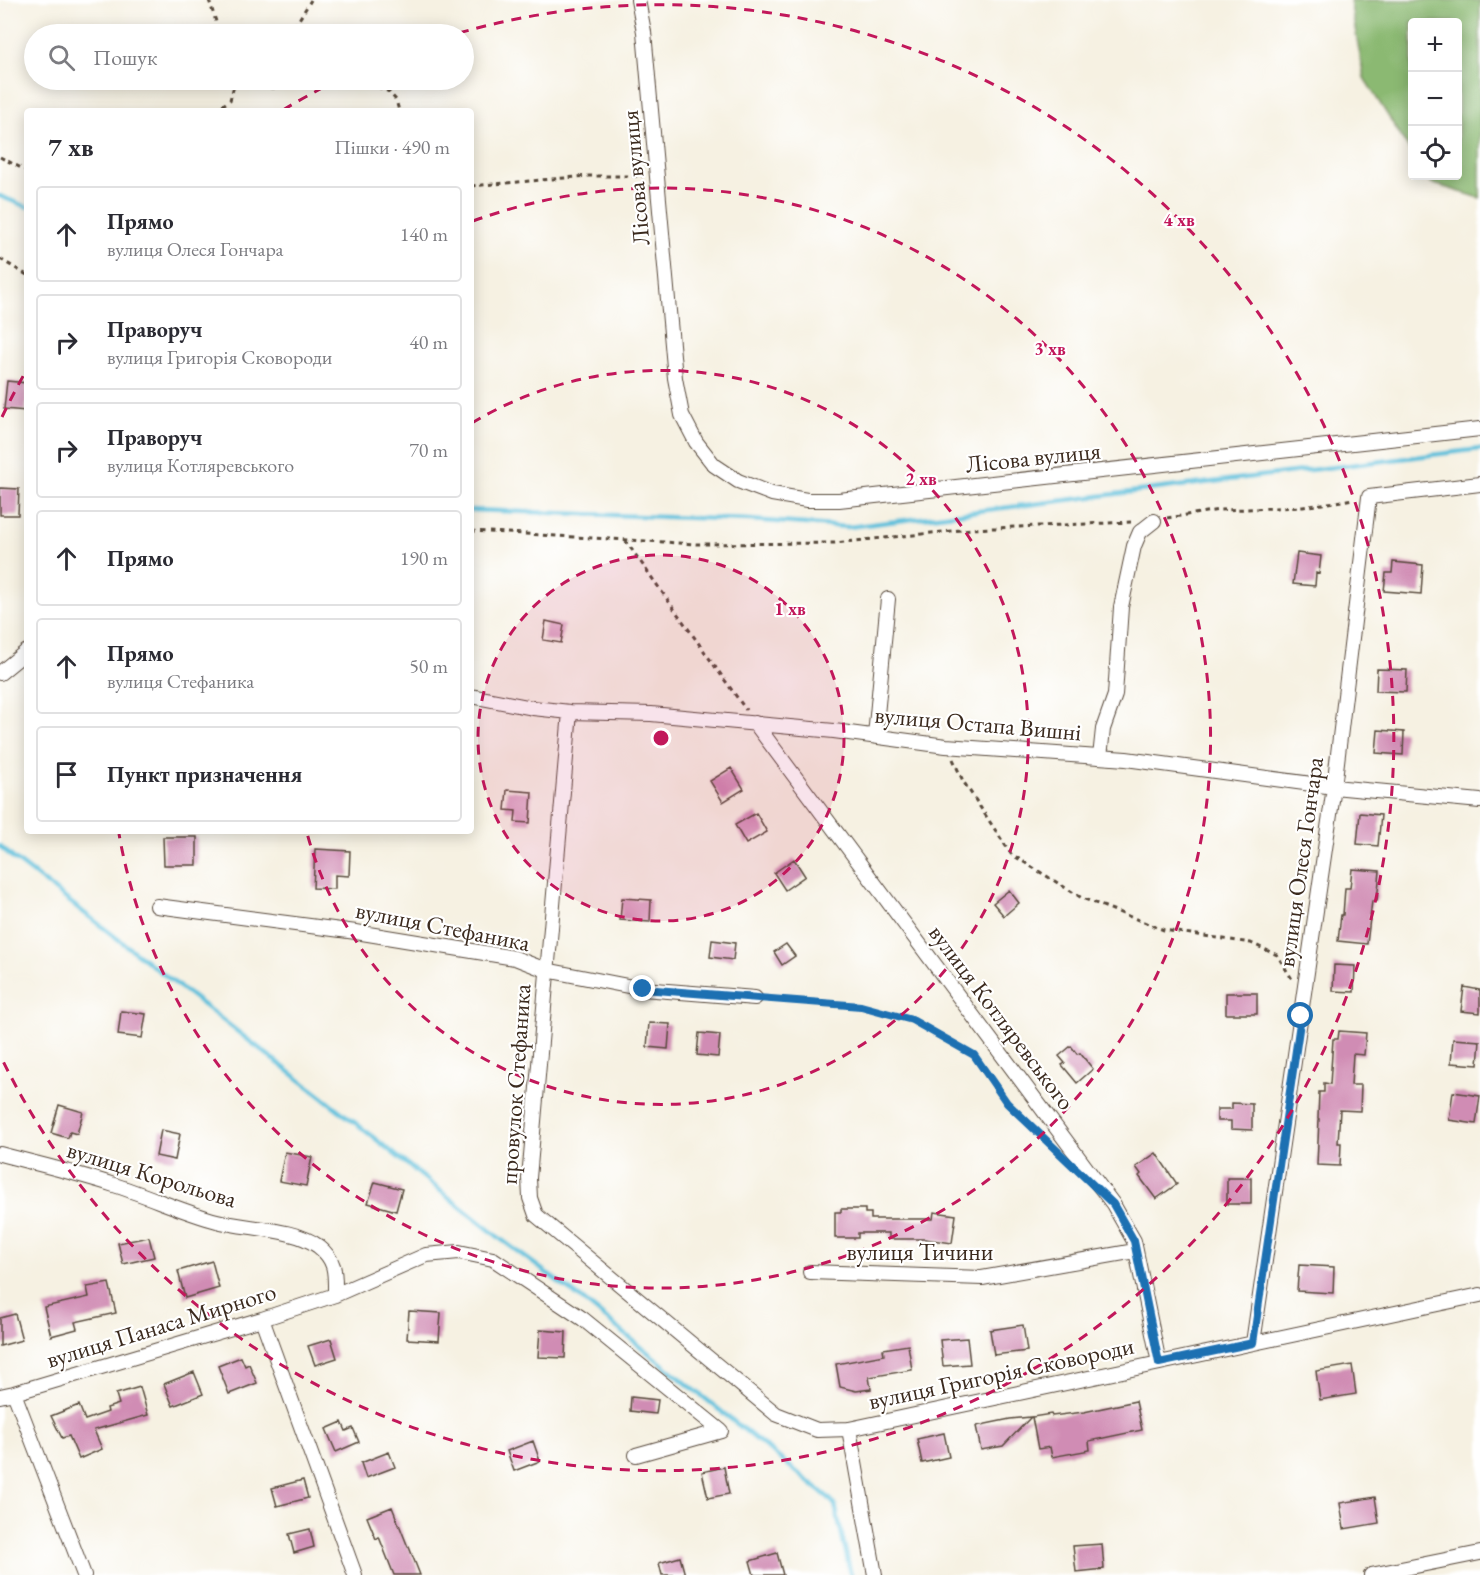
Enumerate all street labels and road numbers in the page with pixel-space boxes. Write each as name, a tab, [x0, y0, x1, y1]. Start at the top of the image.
street label: Лісова вулиця	[614, 109, 656, 247]
street label: Лісова вулиця	[964, 434, 1102, 480]
street label: вулиця Остапа Вишні	[873, 699, 1083, 747]
street label: вулиця Олеся Гончара	[1270, 755, 1330, 969]
street label: вулиця Стефаника	[353, 894, 533, 958]
street label: вулиця Котляревського	[922, 918, 1082, 1116]
street label: провулок Стефаника	[493, 982, 537, 1185]
street label: вулиця Корольова	[63, 1133, 241, 1215]
street label: вулиця Тичини	[847, 1236, 994, 1267]
street label: вулиця Панаса Мирного	[42, 1275, 280, 1375]
street label: вулиця Григорія Сковороди	[865, 1330, 1137, 1416]

